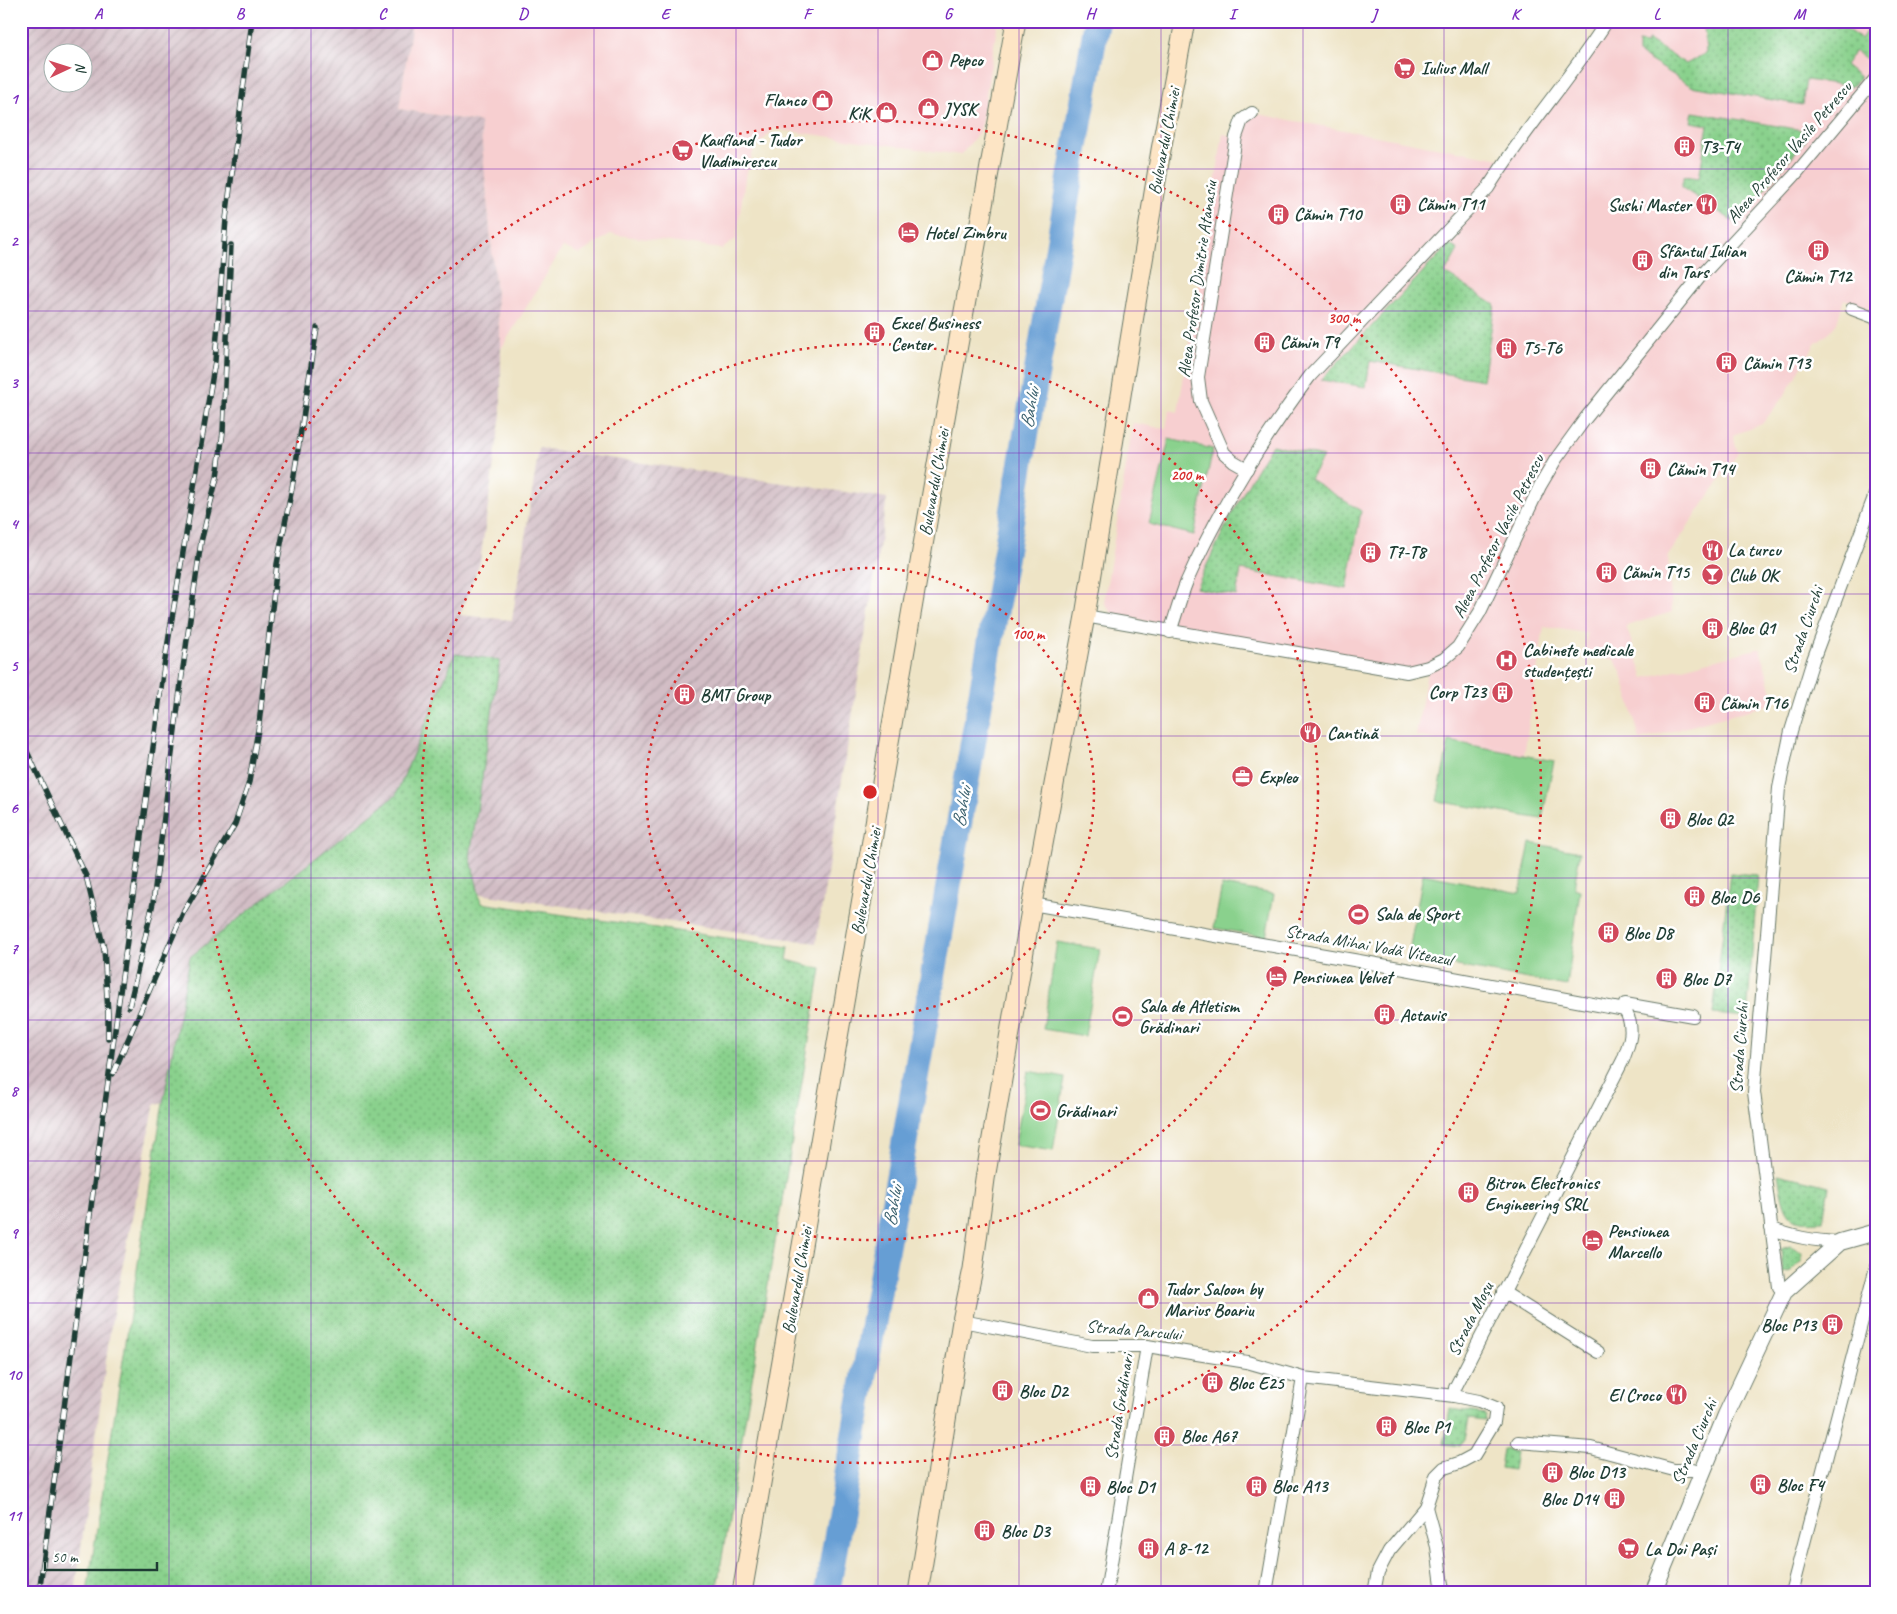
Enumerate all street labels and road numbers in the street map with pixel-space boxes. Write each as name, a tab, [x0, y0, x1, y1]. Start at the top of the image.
street label: Aleea Profesor Vasile Petrescu	[1721, 76, 1858, 227]
street label: Bulevardul Chimiei	[1143, 83, 1186, 196]
street label: Aleea Profesor Dimitrie Atanasiu	[1172, 178, 1222, 379]
street label: Bulevardul Chimiei	[914, 424, 955, 537]
street label: Aleea Profesor Vasile Petrescu	[1447, 449, 1549, 622]
street label: Strada Ciurchi	[1778, 581, 1829, 677]
street label: Bulevardul Chimiei	[846, 823, 887, 936]
street label: Strada Mihai Vodă Viteazul	[1284, 919, 1457, 971]
street label: Strada Ciurchi	[1725, 999, 1753, 1094]
street label: Bulevardul Chimiei	[777, 1222, 818, 1335]
street label: Strada Moșu	[1442, 1277, 1499, 1360]
street label: Strada Parcului	[1085, 1315, 1185, 1345]
street label: Strada Grădinari	[1100, 1350, 1139, 1461]
street label: Strada Ciurchi	[1666, 1393, 1723, 1488]

